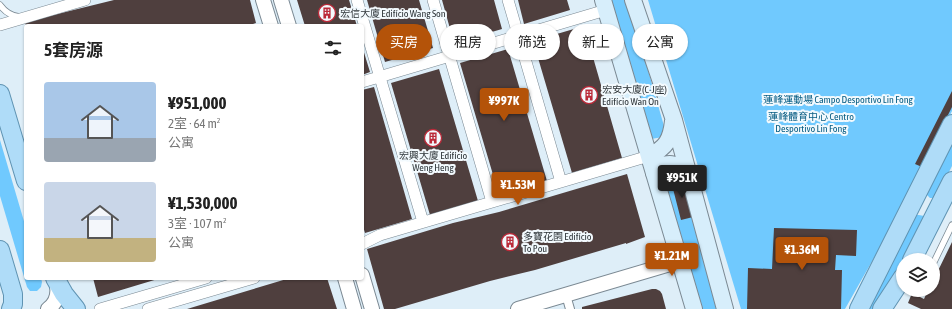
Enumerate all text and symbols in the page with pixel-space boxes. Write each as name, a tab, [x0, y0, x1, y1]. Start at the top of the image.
building icon: 宏信大廈 Edifício Wang Son	[317, 3, 337, 23]
place label: 宏信大廈 Edifício Wang Son	[340, 8, 446, 19]
chip: 买房	[376, 24, 432, 60]
chip: 租房	[440, 24, 496, 60]
chip: 筛选	[504, 24, 560, 60]
chip: 新上	[568, 24, 624, 60]
chip: 公寓	[632, 24, 688, 60]
icon: filters	[322, 37, 344, 59]
text: 5套房源	[44, 40, 103, 60]
place label: 宏安大廈(C-J座) Edifício Wan On	[602, 84, 667, 107]
building icon: 宏安大廈(C-J座) Edifício Wan On	[579, 85, 599, 105]
pin: ¥997K	[476, 88, 532, 122]
text: ¥951,000	[168, 93, 227, 113]
text: ¥997K	[489, 93, 519, 108]
park label: 蓮峰運動場 Campo Desportivo Lin Fong	[763, 94, 914, 105]
icon: home	[76, 98, 124, 146]
park label: 蓮峰體育中心 Centro Desportivo Lin Fong	[768, 111, 854, 134]
text: 2室 · 64 m²	[168, 116, 220, 131]
building icon: 宏興大廈 Edifício Weng Heng	[423, 128, 443, 148]
text: 公寓	[168, 135, 194, 150]
place label: 宏興大廈 Edifício Weng Heng	[399, 150, 468, 173]
pin: ¥951K	[654, 165, 710, 199]
text: ¥951K	[667, 170, 697, 185]
pin: ¥1.53M	[485, 172, 551, 206]
text: ¥1.53M	[500, 177, 536, 192]
text: ¥1,530,000	[168, 193, 238, 213]
icon: home	[76, 198, 124, 246]
text: 3室 · 107 m²	[168, 216, 227, 231]
place label: 多寶花園 Edifício To Pou	[523, 231, 592, 254]
building icon: 多寶花園 Edifício To Pou	[500, 232, 520, 252]
text: 公寓	[168, 235, 194, 250]
pin: ¥1.36M	[769, 237, 835, 271]
text: ¥1.36M	[784, 242, 820, 257]
pin: ¥1.21M	[639, 243, 705, 277]
text: ¥1.21M	[654, 248, 690, 263]
map controls	[896, 253, 940, 297]
button: layers	[896, 253, 940, 297]

